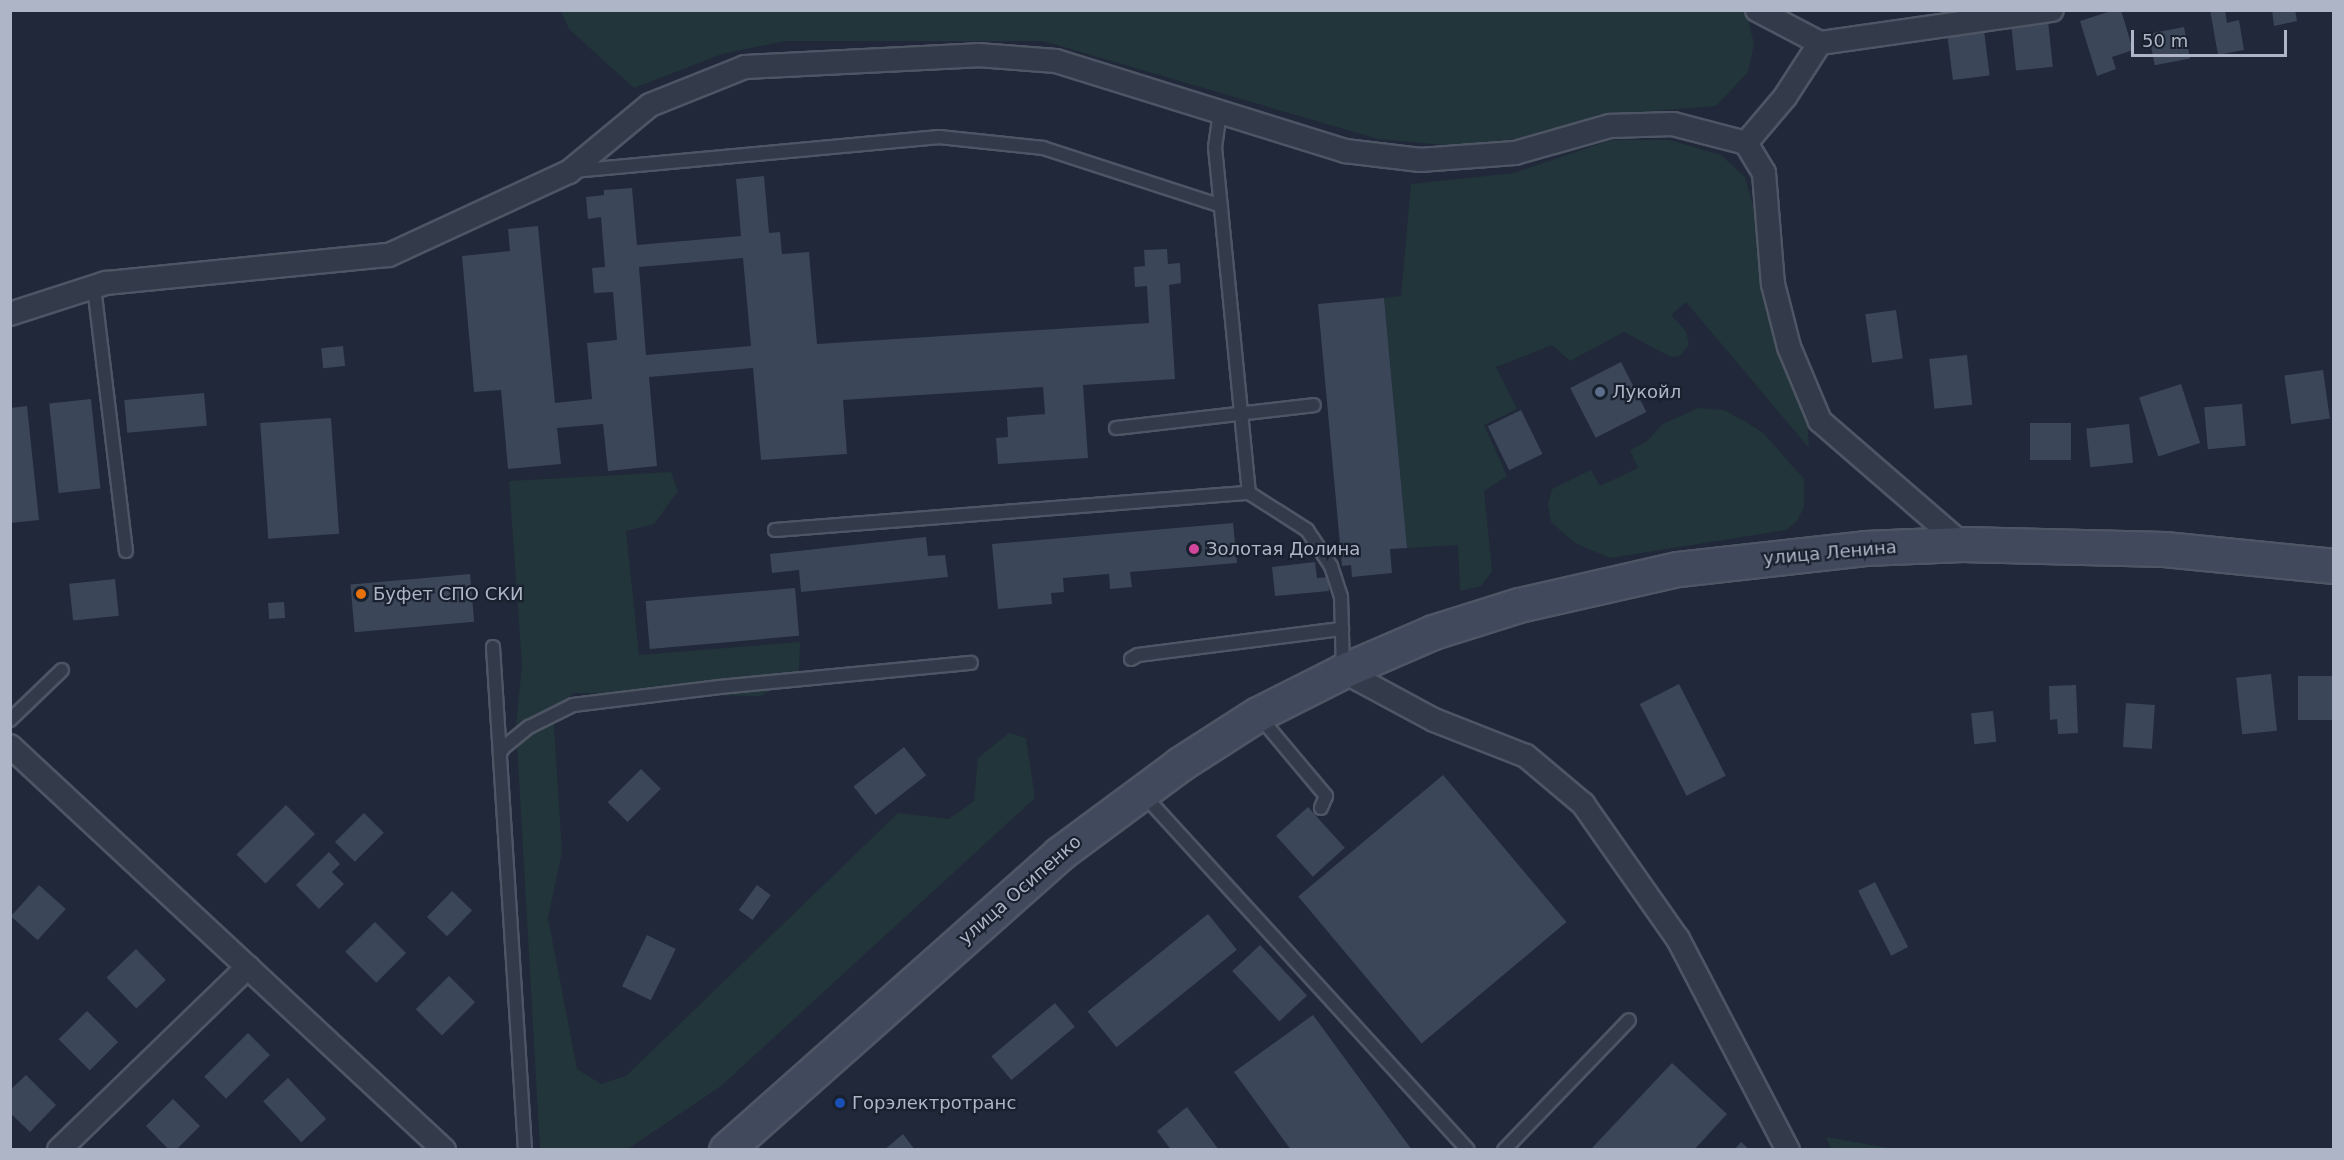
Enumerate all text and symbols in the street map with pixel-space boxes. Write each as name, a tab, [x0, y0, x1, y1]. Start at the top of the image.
scale bar	[2134, 18, 2290, 56]
text: 50 m	[2142, 30, 2188, 51]
place label: Лукойл	[1612, 381, 1681, 403]
marker: Лукойл	[1593, 385, 1607, 399]
street label: улица Ленина	[1762, 536, 1898, 570]
place label: Золотая Долина	[1206, 538, 1360, 560]
marker: Золотая Долина	[1187, 542, 1201, 556]
place label: Буфет СПО СКИ	[373, 583, 523, 605]
marker: Буфет СПО СКИ	[354, 587, 368, 601]
street label: улица Осипенко	[954, 831, 1086, 949]
place label: Горэлектротранс	[852, 1092, 1016, 1114]
marker: Горэлектротранс	[833, 1096, 847, 1110]

